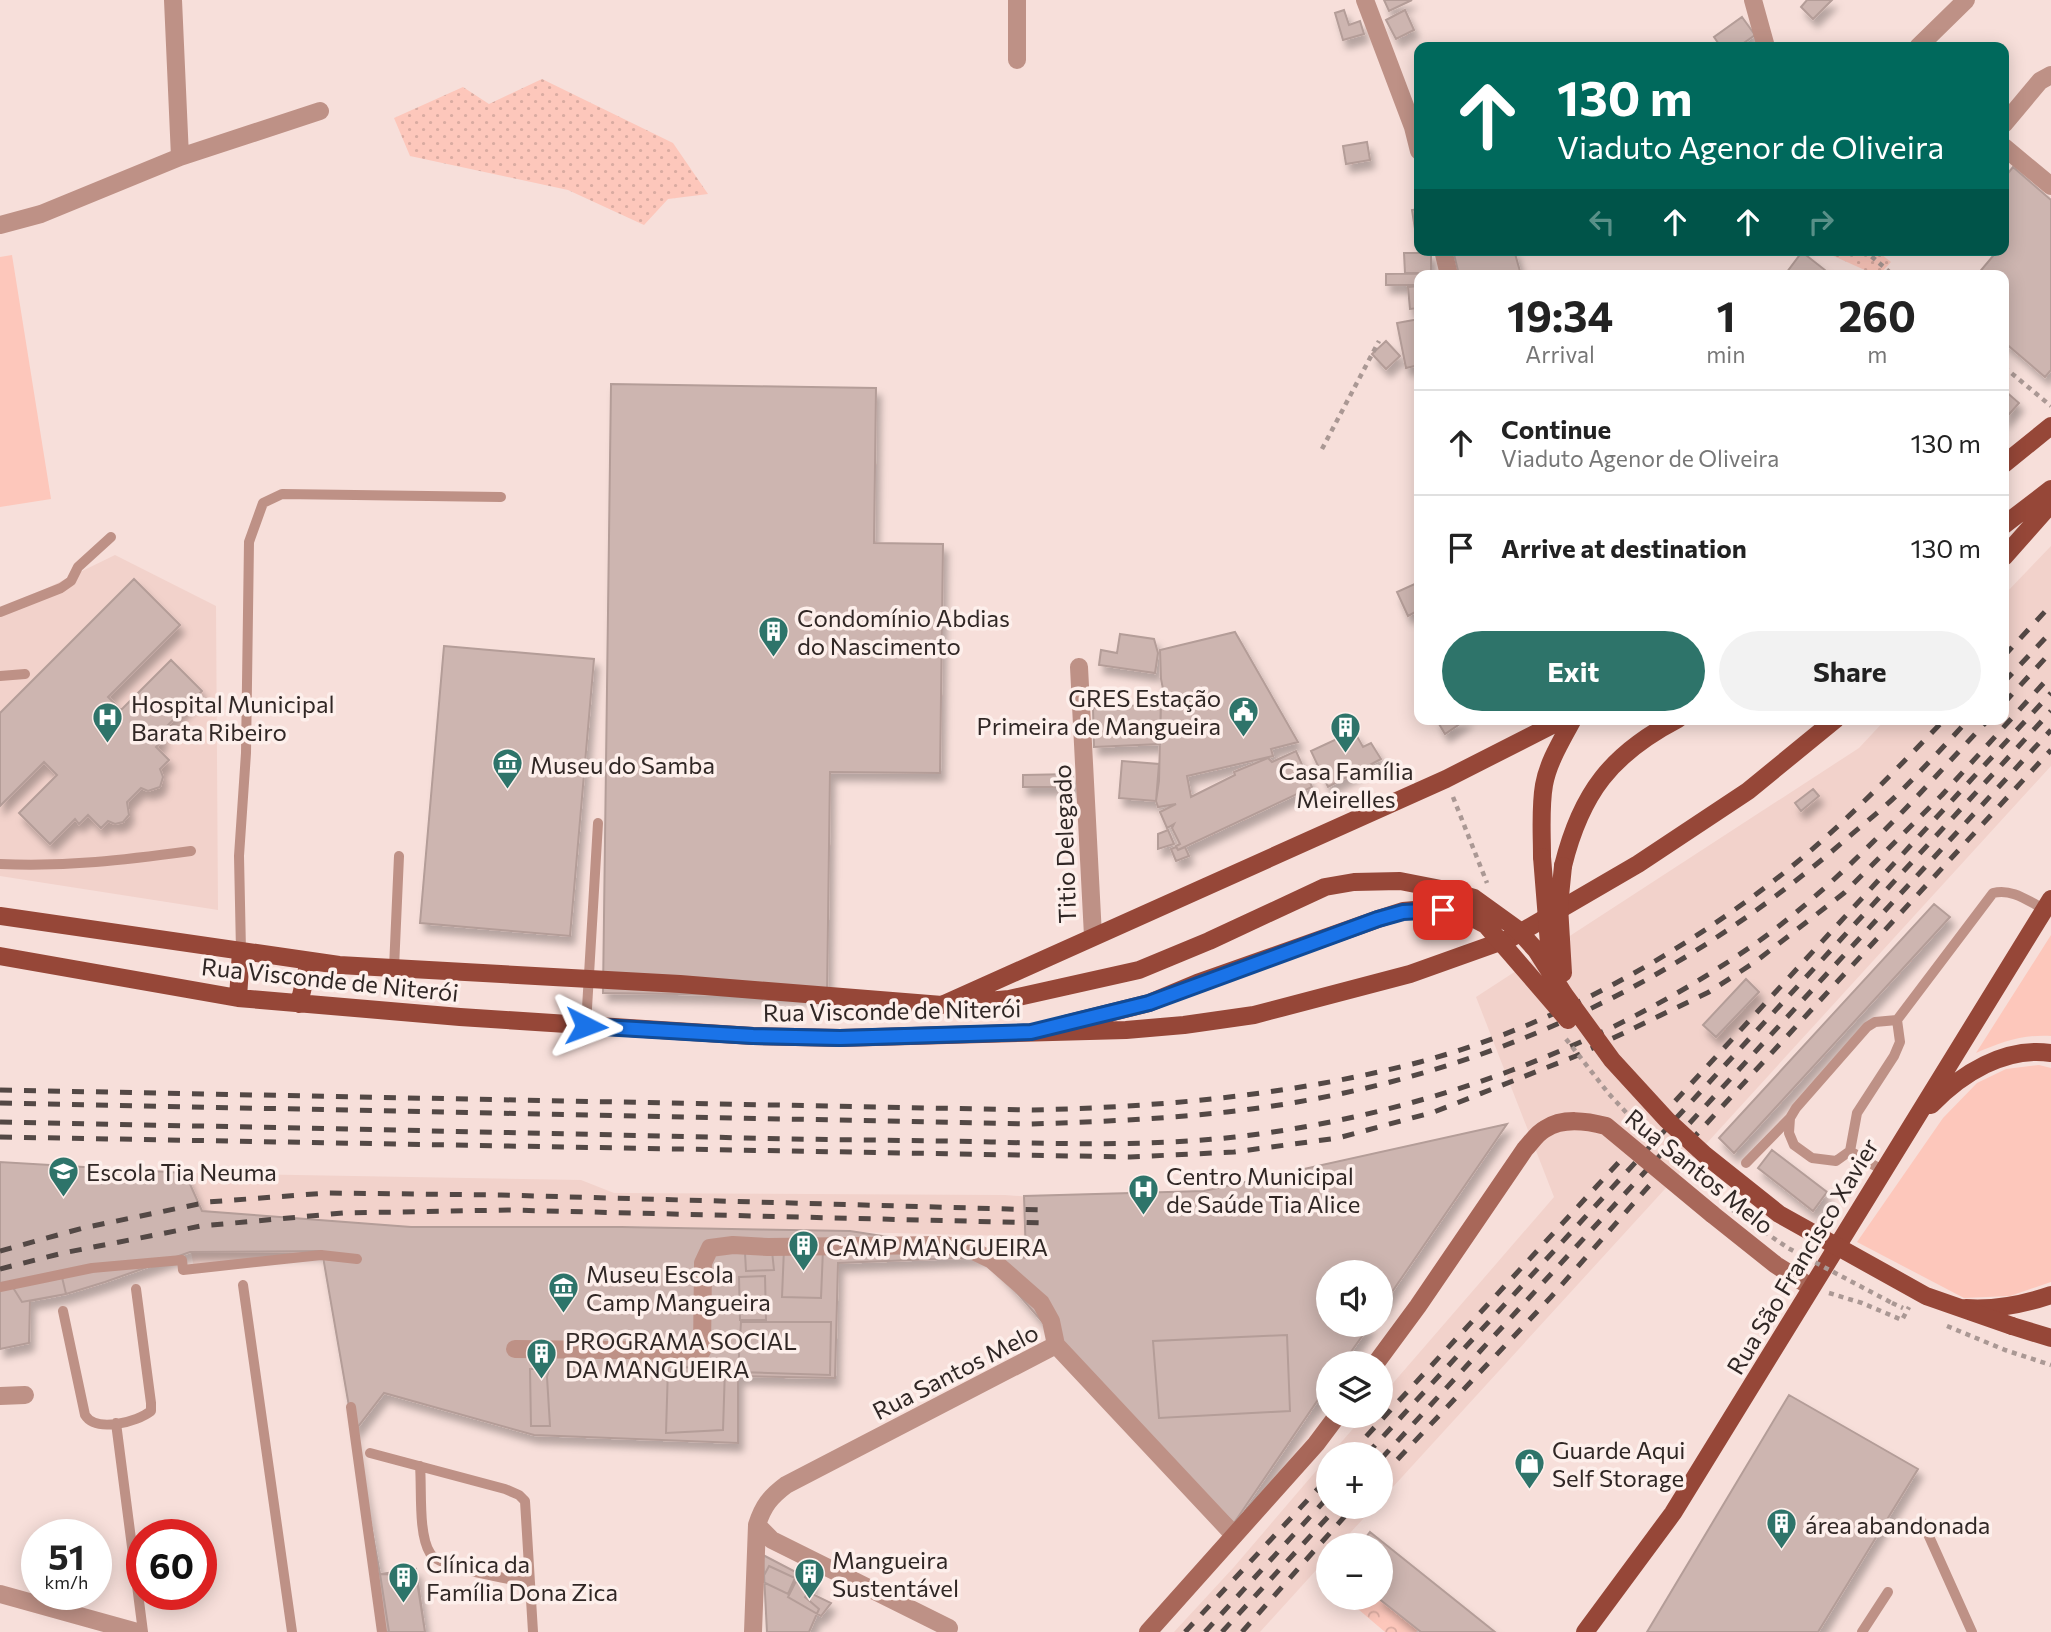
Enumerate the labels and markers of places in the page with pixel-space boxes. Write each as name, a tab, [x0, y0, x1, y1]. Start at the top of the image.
place label: Condomínio Abdias do Nascimento	[797, 603, 1010, 660]
building icon: Condomínio Abdias do Nascimento	[757, 614, 791, 658]
place label: GRES Estação Primeira de Mangueira	[977, 683, 1221, 740]
place label: Hospital Municipal Barata Ribeiro	[131, 689, 335, 746]
public building icon: GRES Estação Primeira de Mangueira	[1227, 694, 1261, 738]
hospital icon: Hospital Municipal Barata Ribeiro	[91, 700, 125, 744]
building icon: Casa Família Meirelles	[1329, 711, 1363, 755]
museum icon: Museu do Samba	[490, 747, 524, 791]
place label: Museu do Samba	[530, 750, 715, 779]
place label: Casa Família Meirelles	[1279, 756, 1413, 813]
pin	[1413, 880, 1473, 940]
school or university icon: Escola Tia Neuma	[46, 1154, 80, 1198]
place label: Escola Tia Neuma	[86, 1157, 277, 1186]
place label: Centro Municipal de Saúde Tia Alice	[1166, 1161, 1360, 1218]
hospital icon: Centro Municipal de Saúde Tia Alice	[1126, 1172, 1160, 1216]
building icon: CAMP MANGUEIRA	[786, 1229, 820, 1273]
place label: CAMP MANGUEIRA	[826, 1232, 1048, 1261]
place label: Museu Escola Camp Mangueira	[586, 1259, 771, 1316]
museum icon: Museu Escola Camp Mangueira	[546, 1270, 580, 1314]
place label: PROGRAMA SOCIAL DA MANGUEIRA	[565, 1326, 797, 1383]
building icon: PROGRAMA SOCIAL DA MANGUEIRA	[525, 1337, 559, 1381]
place label: Guarde Aqui Self Storage	[1552, 1435, 1685, 1492]
shop icon: Guarde Aqui Self Storage	[1512, 1446, 1546, 1490]
building icon: área abandonada	[1765, 1507, 1799, 1551]
place label: área abandonada	[1805, 1510, 1990, 1539]
place label: Mangueira Sustentável	[832, 1545, 959, 1602]
place label: Clínica da Família Dona Zica	[426, 1549, 618, 1606]
building icon: Mangueira Sustentável	[792, 1556, 826, 1600]
building icon: Clínica da Família Dona Zica	[386, 1560, 420, 1604]

